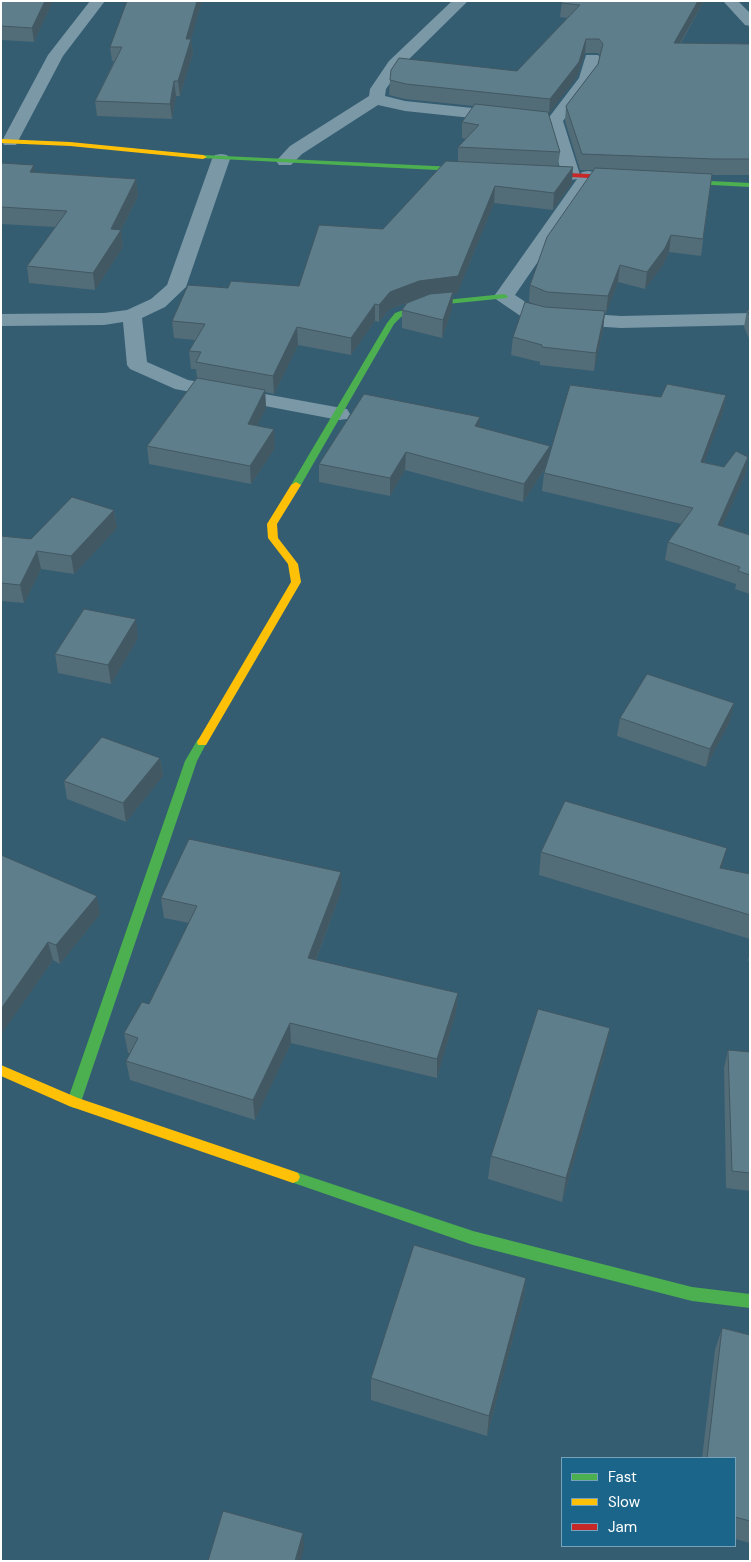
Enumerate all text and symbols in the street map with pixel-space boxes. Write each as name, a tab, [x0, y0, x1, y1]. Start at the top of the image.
legend	[561, 1457, 736, 1547]
text: Fast	[608, 1467, 637, 1487]
text: Slow	[608, 1492, 640, 1512]
text: Jam	[608, 1517, 637, 1537]

